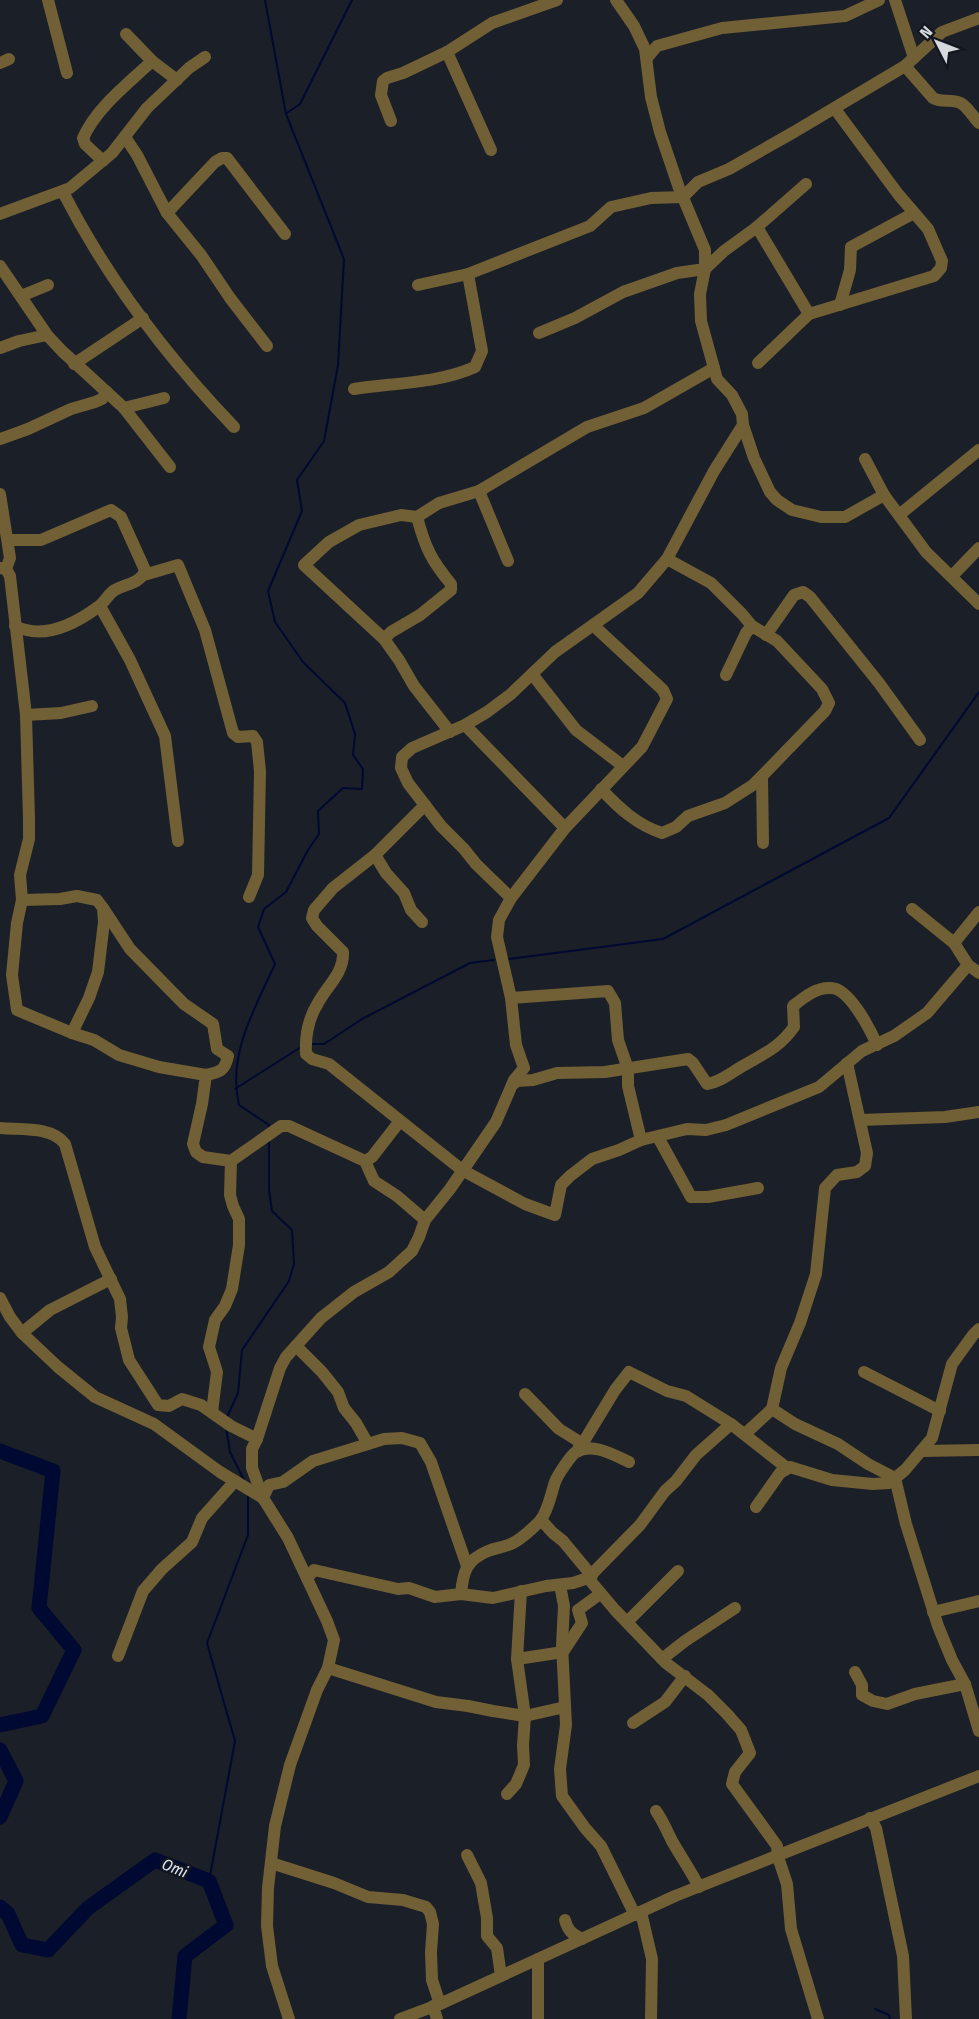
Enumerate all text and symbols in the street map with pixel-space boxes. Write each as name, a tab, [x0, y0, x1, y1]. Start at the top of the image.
north arrow	[907, 12, 967, 72]
text: N	[916, 22, 936, 42]
water label: Omi	[159, 1854, 191, 1882]

